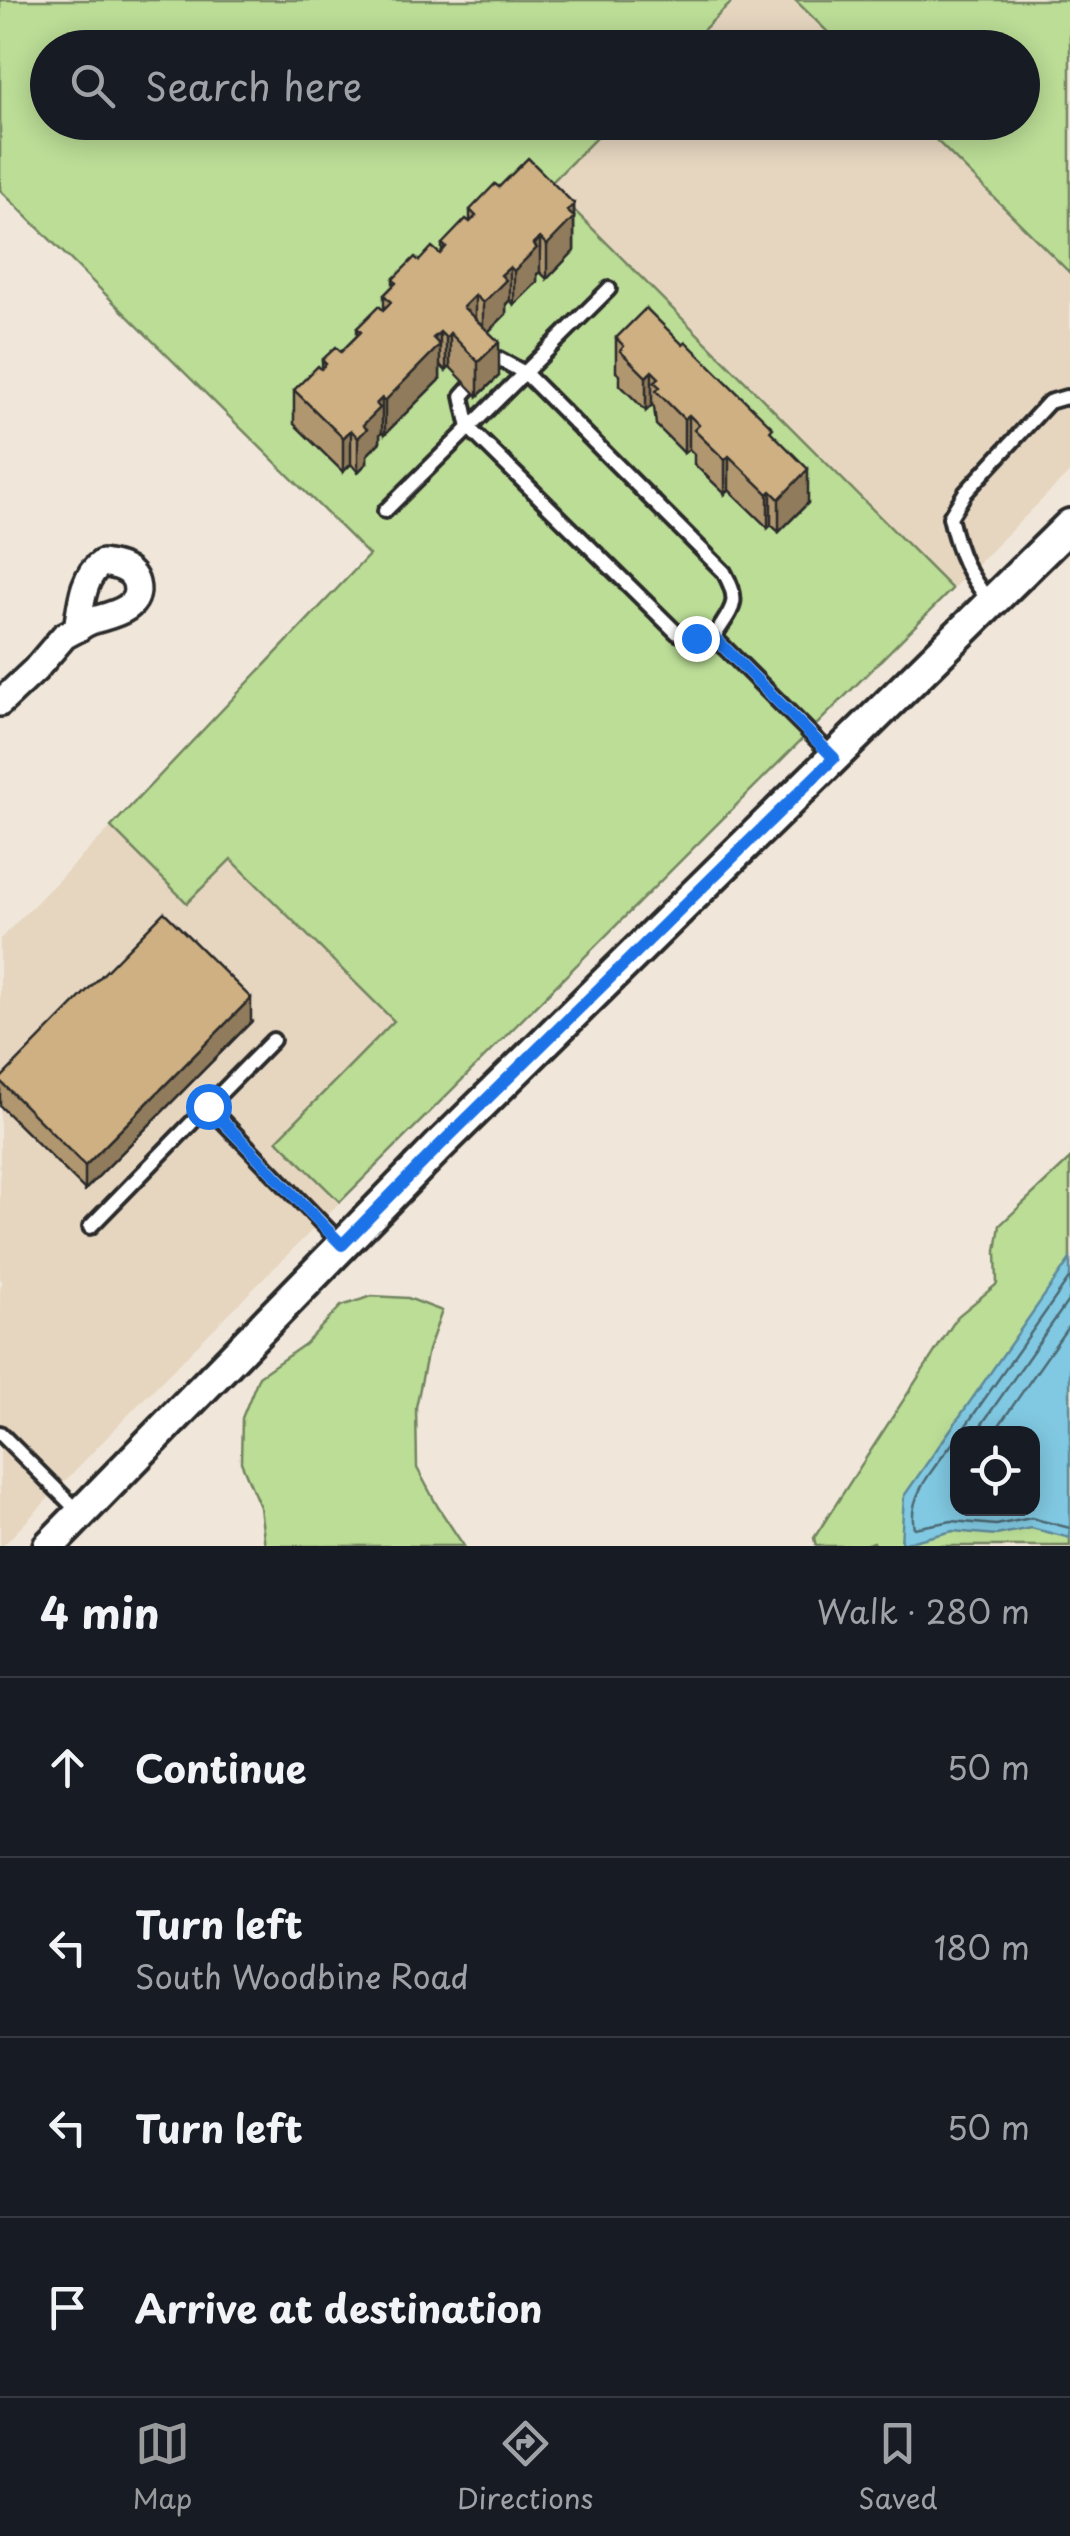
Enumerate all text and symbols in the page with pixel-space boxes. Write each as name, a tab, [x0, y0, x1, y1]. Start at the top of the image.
search box	[30, 30, 1040, 140]
text: Search here	[145, 57, 362, 114]
icon: search	[65, 58, 120, 113]
route end	[674, 616, 720, 662]
route start	[186, 1084, 232, 1130]
map controls	[950, 1426, 1040, 1516]
button: locate	[950, 1426, 1040, 1516]
text: 4 min	[40, 1580, 160, 1643]
text: Walk · 280 m	[817, 1587, 1030, 1635]
text: Continue	[135, 1739, 306, 1796]
icon: ahead	[40, 1740, 95, 1795]
text: 50 m	[947, 1743, 1030, 1791]
text: Turn left	[135, 1895, 303, 1952]
icon: left	[40, 1920, 95, 1975]
text: 180 m	[934, 1923, 1030, 1971]
text: South Woodbine Road	[135, 1952, 469, 2000]
text: Turn left	[135, 2099, 303, 2156]
icon: left	[40, 2100, 95, 2155]
text: 50 m	[947, 2103, 1030, 2151]
text: Arrive at destination	[135, 2279, 543, 2336]
icon: arrive	[40, 2280, 95, 2335]
tab: Map	[132, 2416, 192, 2519]
tab: Directions	[457, 2416, 593, 2519]
tab: Saved	[858, 2416, 938, 2519]

